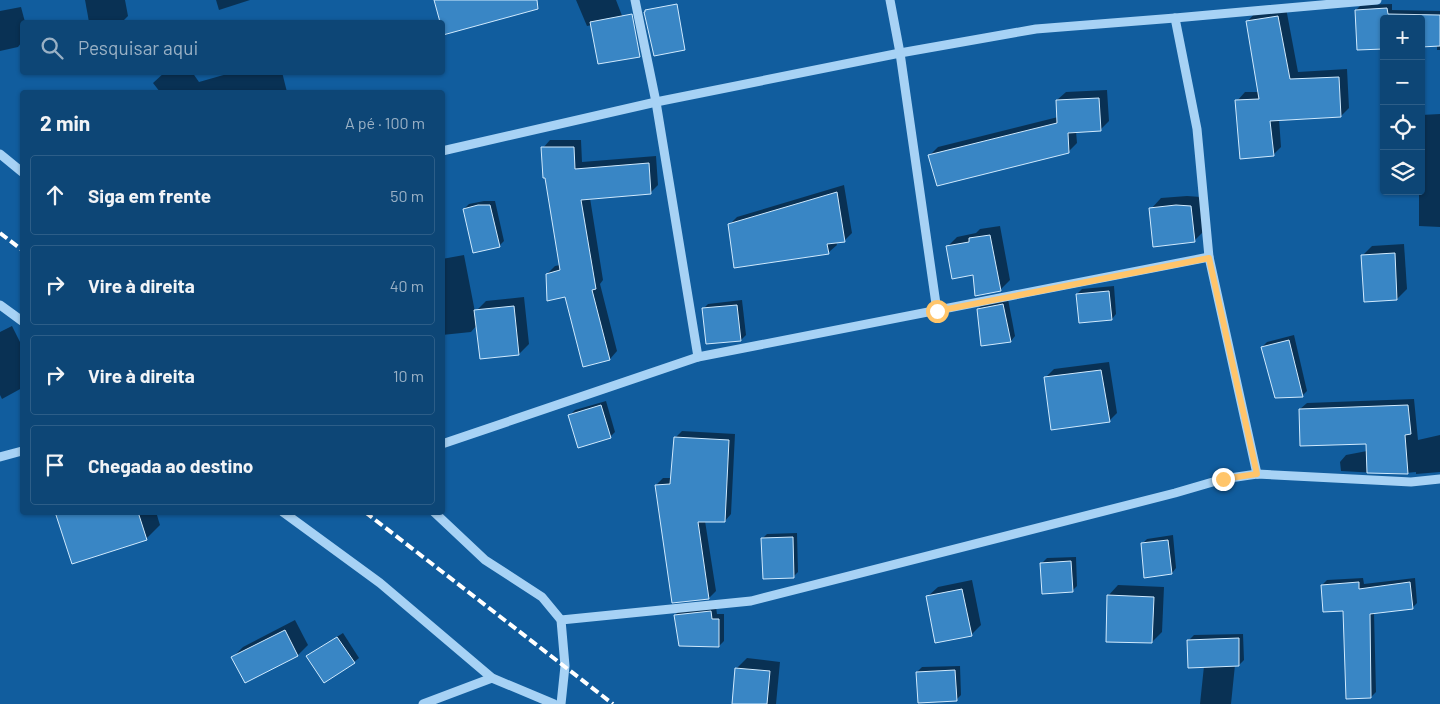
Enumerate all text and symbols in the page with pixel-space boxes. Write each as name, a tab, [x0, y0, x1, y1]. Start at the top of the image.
map controls	[1380, 15, 1425, 195]
button: +	[1380, 15, 1425, 60]
search box	[20, 20, 445, 75]
icon: search	[38, 34, 66, 62]
text: Pesquisar aqui	[78, 36, 198, 59]
button: −	[1380, 60, 1425, 105]
button: locate	[1380, 105, 1425, 150]
text: 2 min	[40, 110, 90, 135]
text: A pé · 100 m	[345, 113, 425, 132]
button: layers	[1380, 150, 1425, 195]
icon: ahead	[41, 181, 69, 209]
text: Siga em frente	[88, 184, 211, 207]
text: 50 m	[390, 186, 424, 205]
icon: right	[41, 271, 69, 299]
text: Vire à direita	[88, 274, 195, 297]
text: 40 m	[390, 276, 424, 295]
route start	[926, 300, 949, 323]
icon: right	[41, 361, 69, 389]
text: Vire à direita	[88, 364, 195, 387]
text: 10 m	[393, 366, 424, 385]
icon: arrive	[41, 451, 69, 479]
text: Chegada ao destino	[88, 454, 253, 477]
route end	[1212, 468, 1235, 491]

